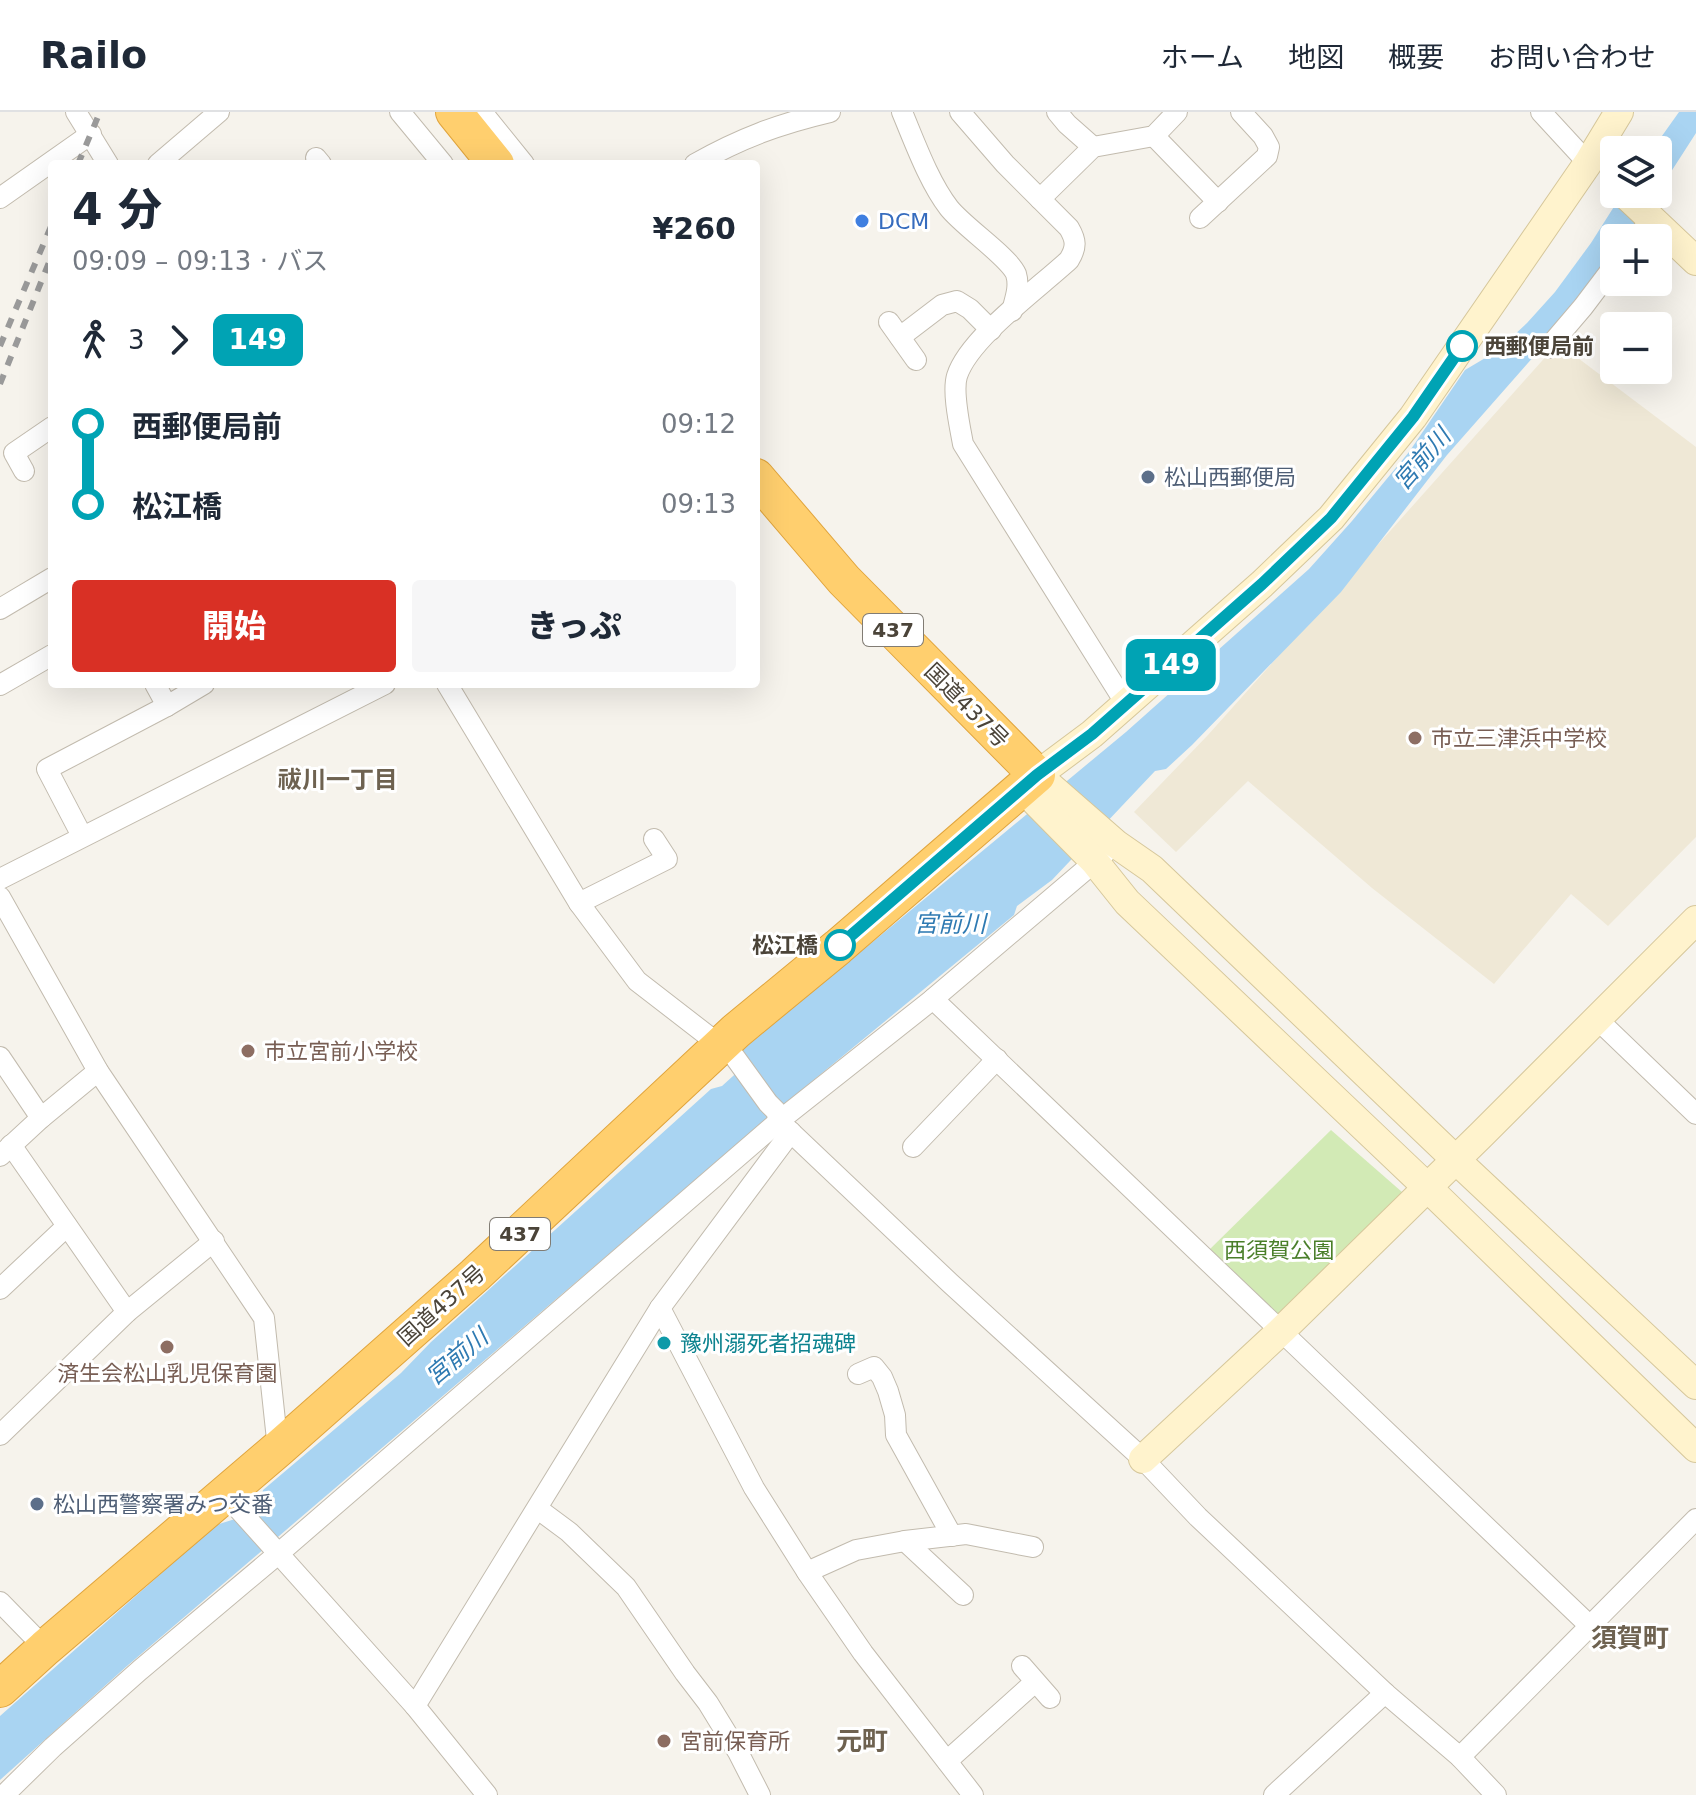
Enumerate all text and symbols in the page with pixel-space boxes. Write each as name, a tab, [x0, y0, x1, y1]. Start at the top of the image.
text: Railo	[40, 33, 147, 77]
text: ホーム	[1161, 41, 1244, 74]
text: 地図	[1288, 41, 1344, 74]
text: 概要	[1388, 41, 1444, 74]
text: お問い合わせ	[1488, 41, 1656, 74]
map controls	[1600, 136, 1672, 384]
button: layers	[1600, 136, 1672, 208]
text: 4 分	[72, 184, 162, 235]
place label: DCM	[878, 209, 929, 234]
text: ¥260	[653, 211, 736, 246]
marker: DCM	[853, 212, 871, 230]
button: +	[1600, 224, 1672, 296]
text: 09:09 – 09:13 · バス	[72, 246, 328, 276]
button: −	[1600, 312, 1672, 384]
icon: walk	[72, 318, 116, 362]
icon: forward	[157, 318, 201, 362]
text: 149	[229, 323, 287, 356]
text: 3	[128, 325, 145, 355]
marker: 西郵便局前	[1447, 331, 1477, 361]
place label: 西郵便局前	[1484, 334, 1594, 359]
text: 西郵便局前	[132, 409, 282, 444]
text: 09:12	[661, 409, 736, 439]
water label: 宮前川	[1388, 420, 1458, 495]
place label: 松山西郵便局	[1164, 465, 1296, 490]
marker: 松山西郵便局	[1139, 468, 1157, 486]
text: 松江橋	[132, 489, 222, 524]
text: 09:13	[661, 489, 736, 519]
button: 開始	[72, 580, 396, 672]
button: きっぷ	[412, 580, 736, 672]
road number: 437	[863, 614, 923, 646]
line badge: 149	[1125, 639, 1217, 691]
text: 149	[1142, 648, 1200, 681]
street label: 国道437号	[920, 658, 1014, 752]
place label: 市立三津浜中学校	[1431, 726, 1607, 751]
marker: 市立三津浜中学校	[1406, 729, 1424, 747]
district label: 祓川一丁目	[278, 766, 398, 794]
water label: 宮前川	[914, 910, 989, 938]
marker: 松江橋	[825, 930, 855, 960]
place label: 松江橋	[752, 933, 818, 958]
place label: 市立宮前小学校	[264, 1039, 418, 1064]
marker: 市立宮前小学校	[239, 1042, 257, 1060]
road number: 437	[490, 1218, 550, 1250]
park label: 西須賀公園	[1224, 1238, 1334, 1263]
street label: 国道437号	[393, 1260, 490, 1351]
water label: 宮前川	[420, 1321, 496, 1391]
place label: 豫州溺死者招魂碑	[680, 1331, 856, 1356]
marker: 豫州溺死者招魂碑	[655, 1334, 673, 1352]
marker: 済生会松山乳児保育園	[158, 1338, 176, 1356]
place label: 済生会松山乳児保育園	[57, 1361, 277, 1386]
place label: 松山西警察署みつ交番	[53, 1492, 273, 1517]
marker: 松山西警察署みつ交番	[28, 1495, 46, 1513]
district label: 須賀町	[1591, 1623, 1669, 1653]
district label: 元町	[836, 1726, 888, 1756]
place label: 宮前保育所	[680, 1729, 790, 1754]
marker: 宮前保育所	[655, 1732, 673, 1750]

